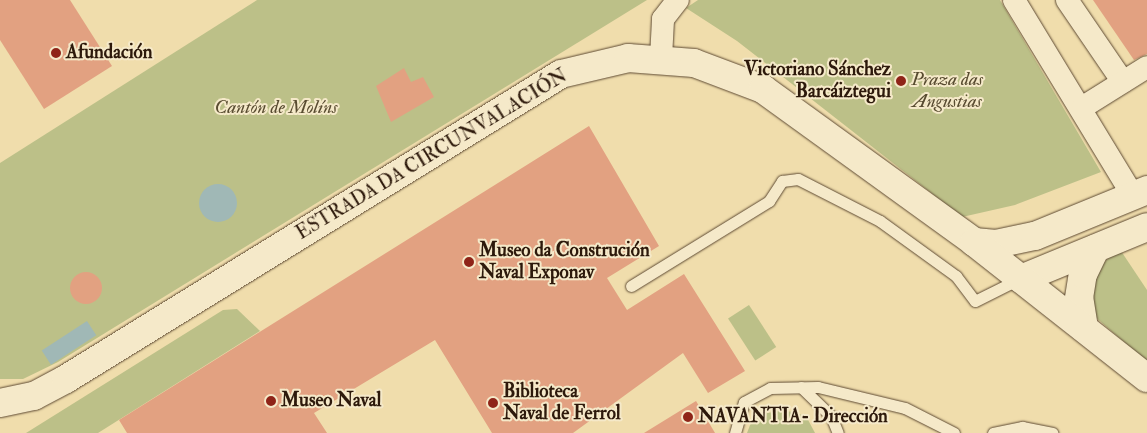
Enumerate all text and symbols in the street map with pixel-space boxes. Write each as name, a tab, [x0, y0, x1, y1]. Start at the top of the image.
place label: Afundación	[66, 42, 153, 64]
marker: Afundación	[50, 47, 62, 59]
place label: Victoriano Sánchez Barcáiztegui	[744, 59, 891, 103]
street label: ESTRADA DA CIRCUNVALACIÓN	[292, 65, 572, 245]
park label: Praza das Angustias	[911, 69, 983, 113]
marker: Victoriano Sánchez Barcáiztegui	[895, 75, 907, 87]
park label: Cantón de Molíns	[215, 97, 337, 119]
place label: Museo da Construción Naval Exponav	[479, 240, 650, 284]
marker: Museo da Construción Naval Exponav	[463, 256, 475, 268]
place label: Biblioteca Naval de Ferrol	[503, 381, 621, 425]
place label: Museo Naval	[281, 390, 381, 412]
marker: Museo Naval	[265, 395, 277, 407]
marker: Biblioteca Naval de Ferrol	[487, 397, 499, 409]
place label: NAVANTIA- Dirección	[698, 406, 888, 428]
marker: NAVANTIA- Dirección	[682, 411, 694, 423]

